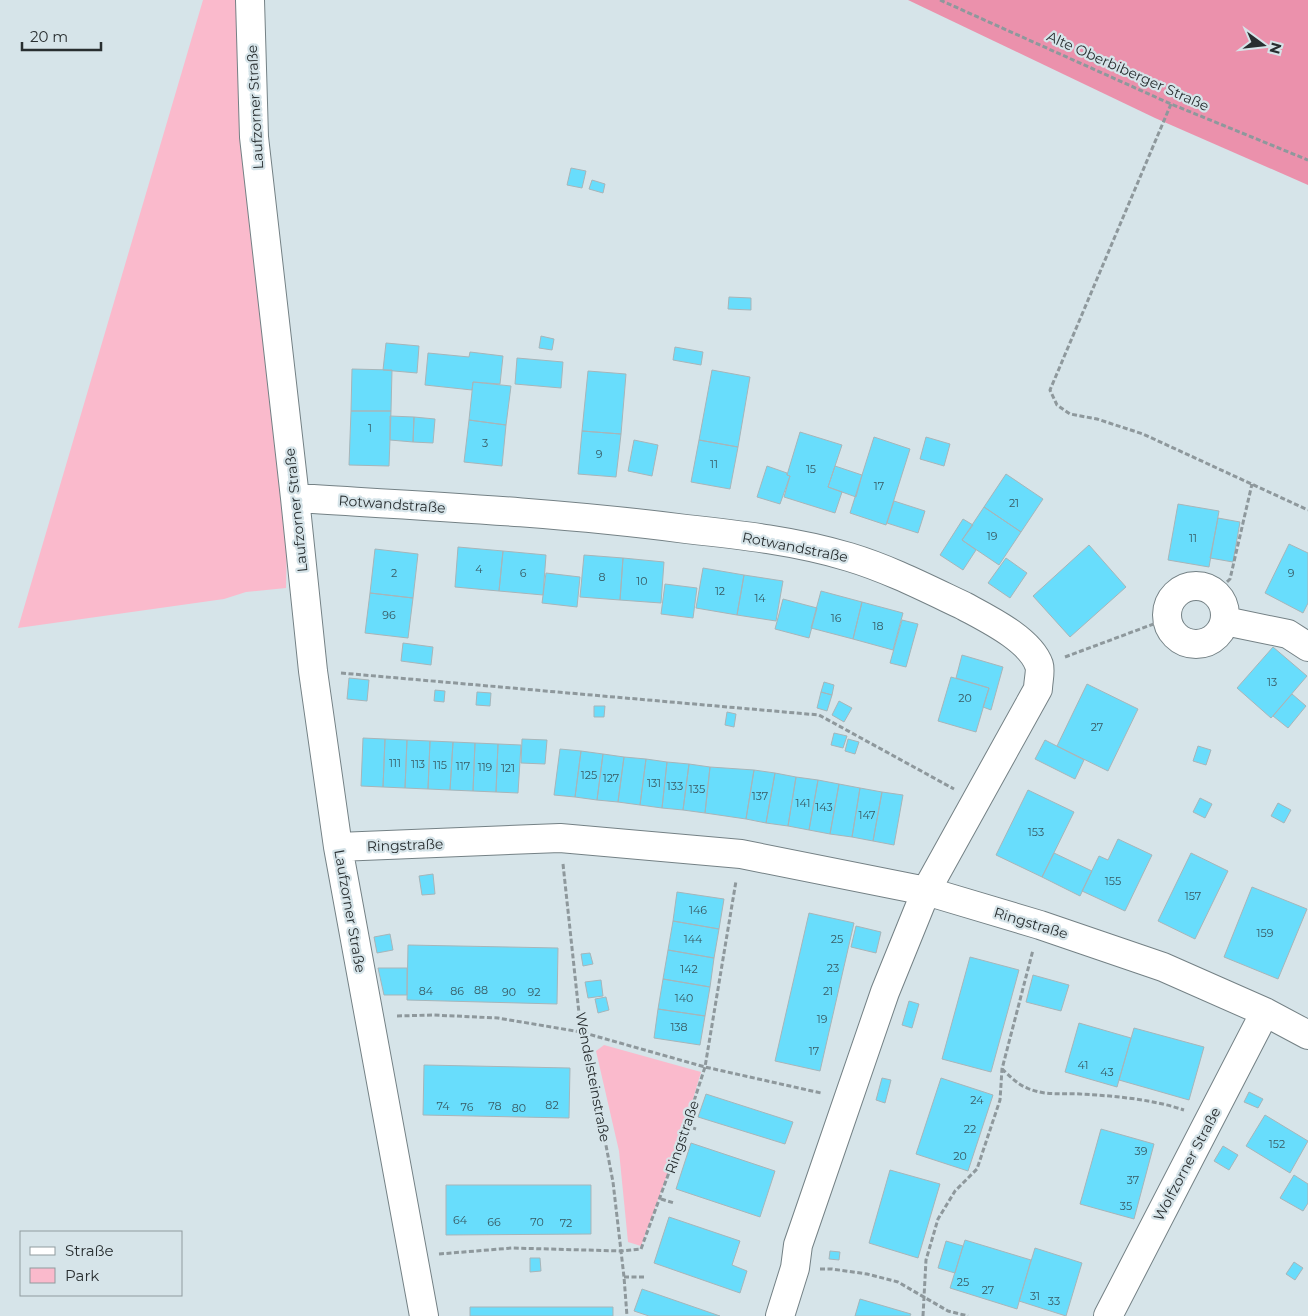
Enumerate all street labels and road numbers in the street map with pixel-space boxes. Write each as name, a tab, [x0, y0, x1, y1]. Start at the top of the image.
street label: Alte Oberbiberger Straße	[1044, 27, 1212, 115]
street label: Laufzorner Straße	[243, 44, 267, 170]
street label: Laufzorner Straße	[281, 447, 311, 573]
street label: Rotwandstraße	[338, 491, 446, 517]
street label: Rotwandstraße	[741, 528, 849, 566]
street label: Ringstraße	[366, 835, 444, 855]
street label: Laufzorner Straße	[330, 848, 370, 974]
street label: Ringstraße	[992, 903, 1070, 943]
street label: Wendelsteinstraße	[572, 1011, 614, 1143]
street label: Ringstraße	[661, 1098, 703, 1176]
street label: Wolfzorner Straße	[1149, 1104, 1225, 1224]

